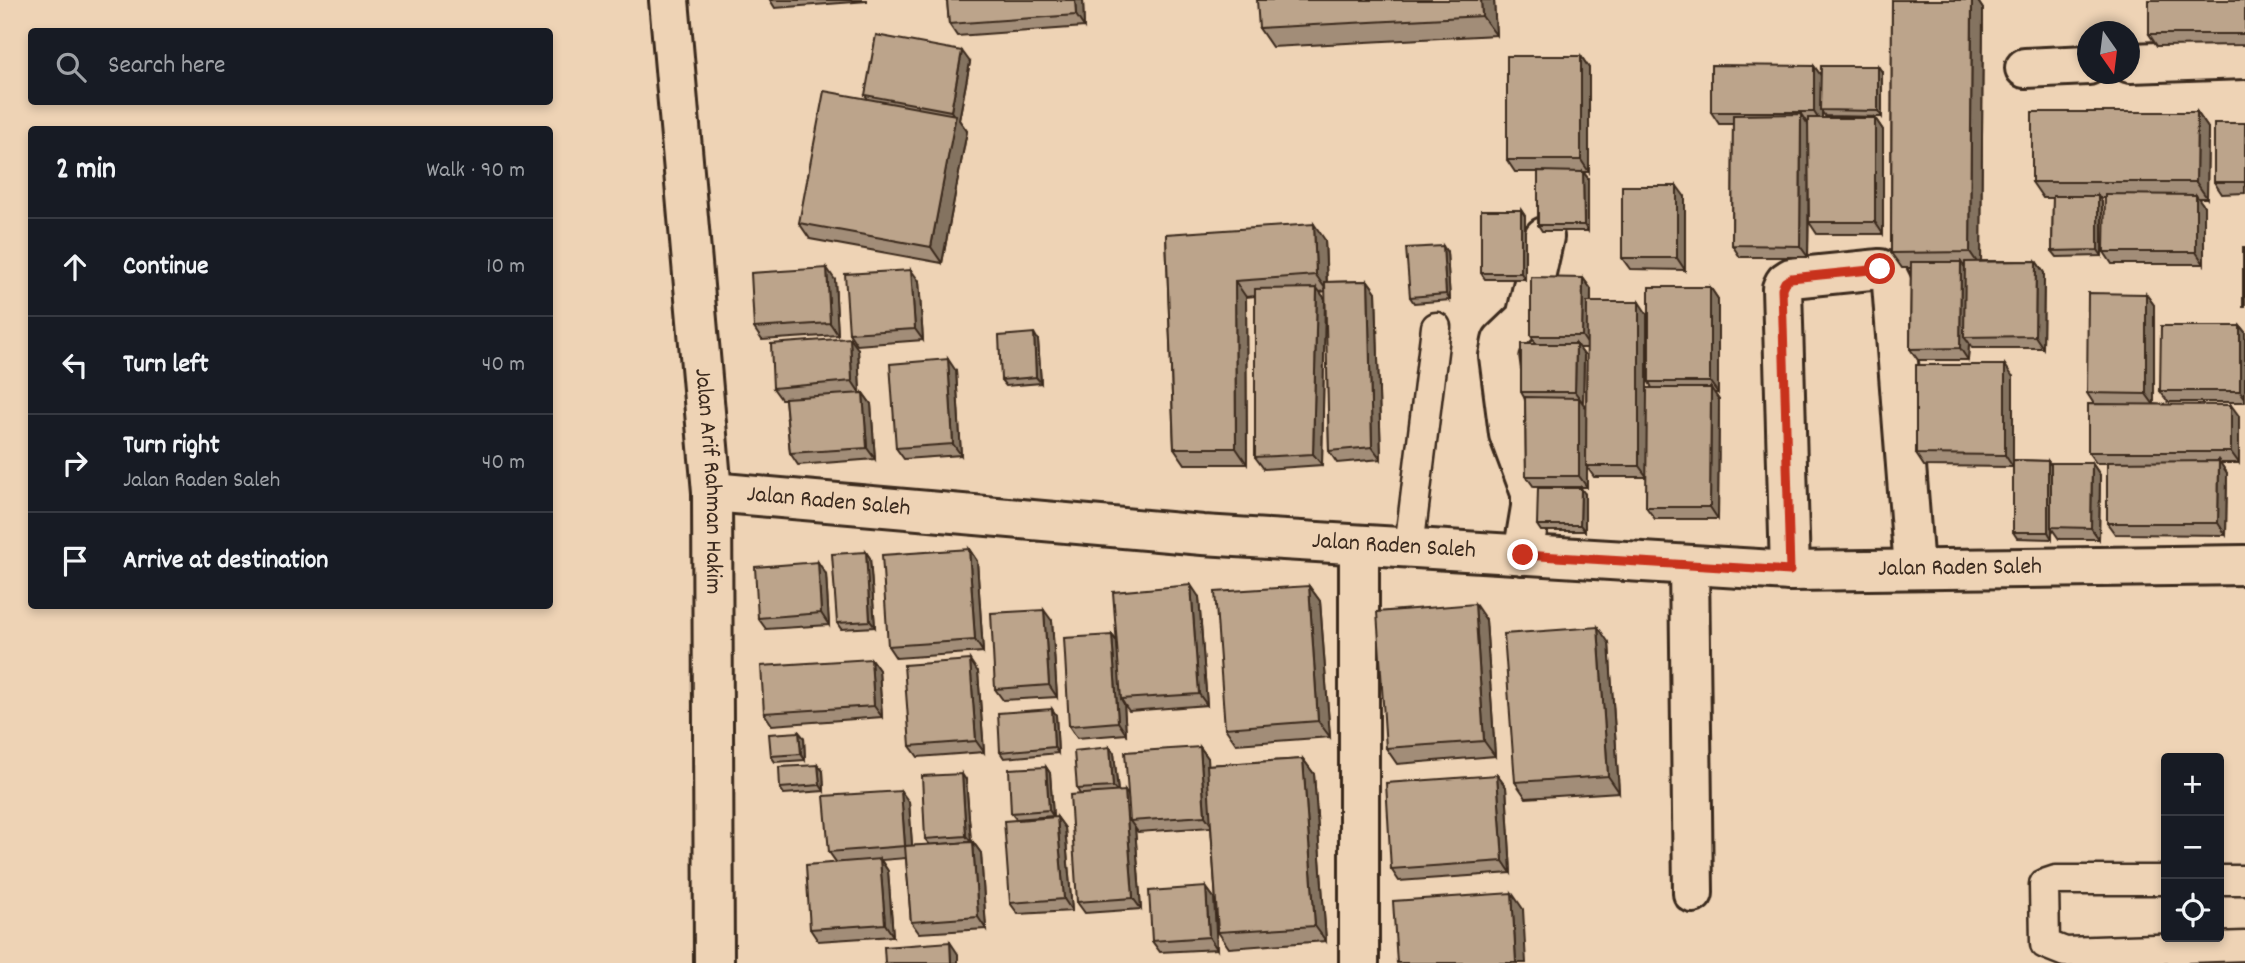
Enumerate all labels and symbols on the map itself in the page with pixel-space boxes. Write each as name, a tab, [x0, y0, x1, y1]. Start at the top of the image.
north arrow	[2077, 21, 2140, 84]
route start	[1864, 253, 1895, 284]
street label: Jalan Arif Rahman Hakim	[684, 367, 729, 595]
street label: Jalan Raden Saleh	[745, 478, 912, 526]
street label: Jalan Raden Saleh	[1311, 525, 1477, 569]
route end	[1507, 539, 1538, 570]
street label: Jalan Raden Saleh	[1878, 551, 2042, 587]

